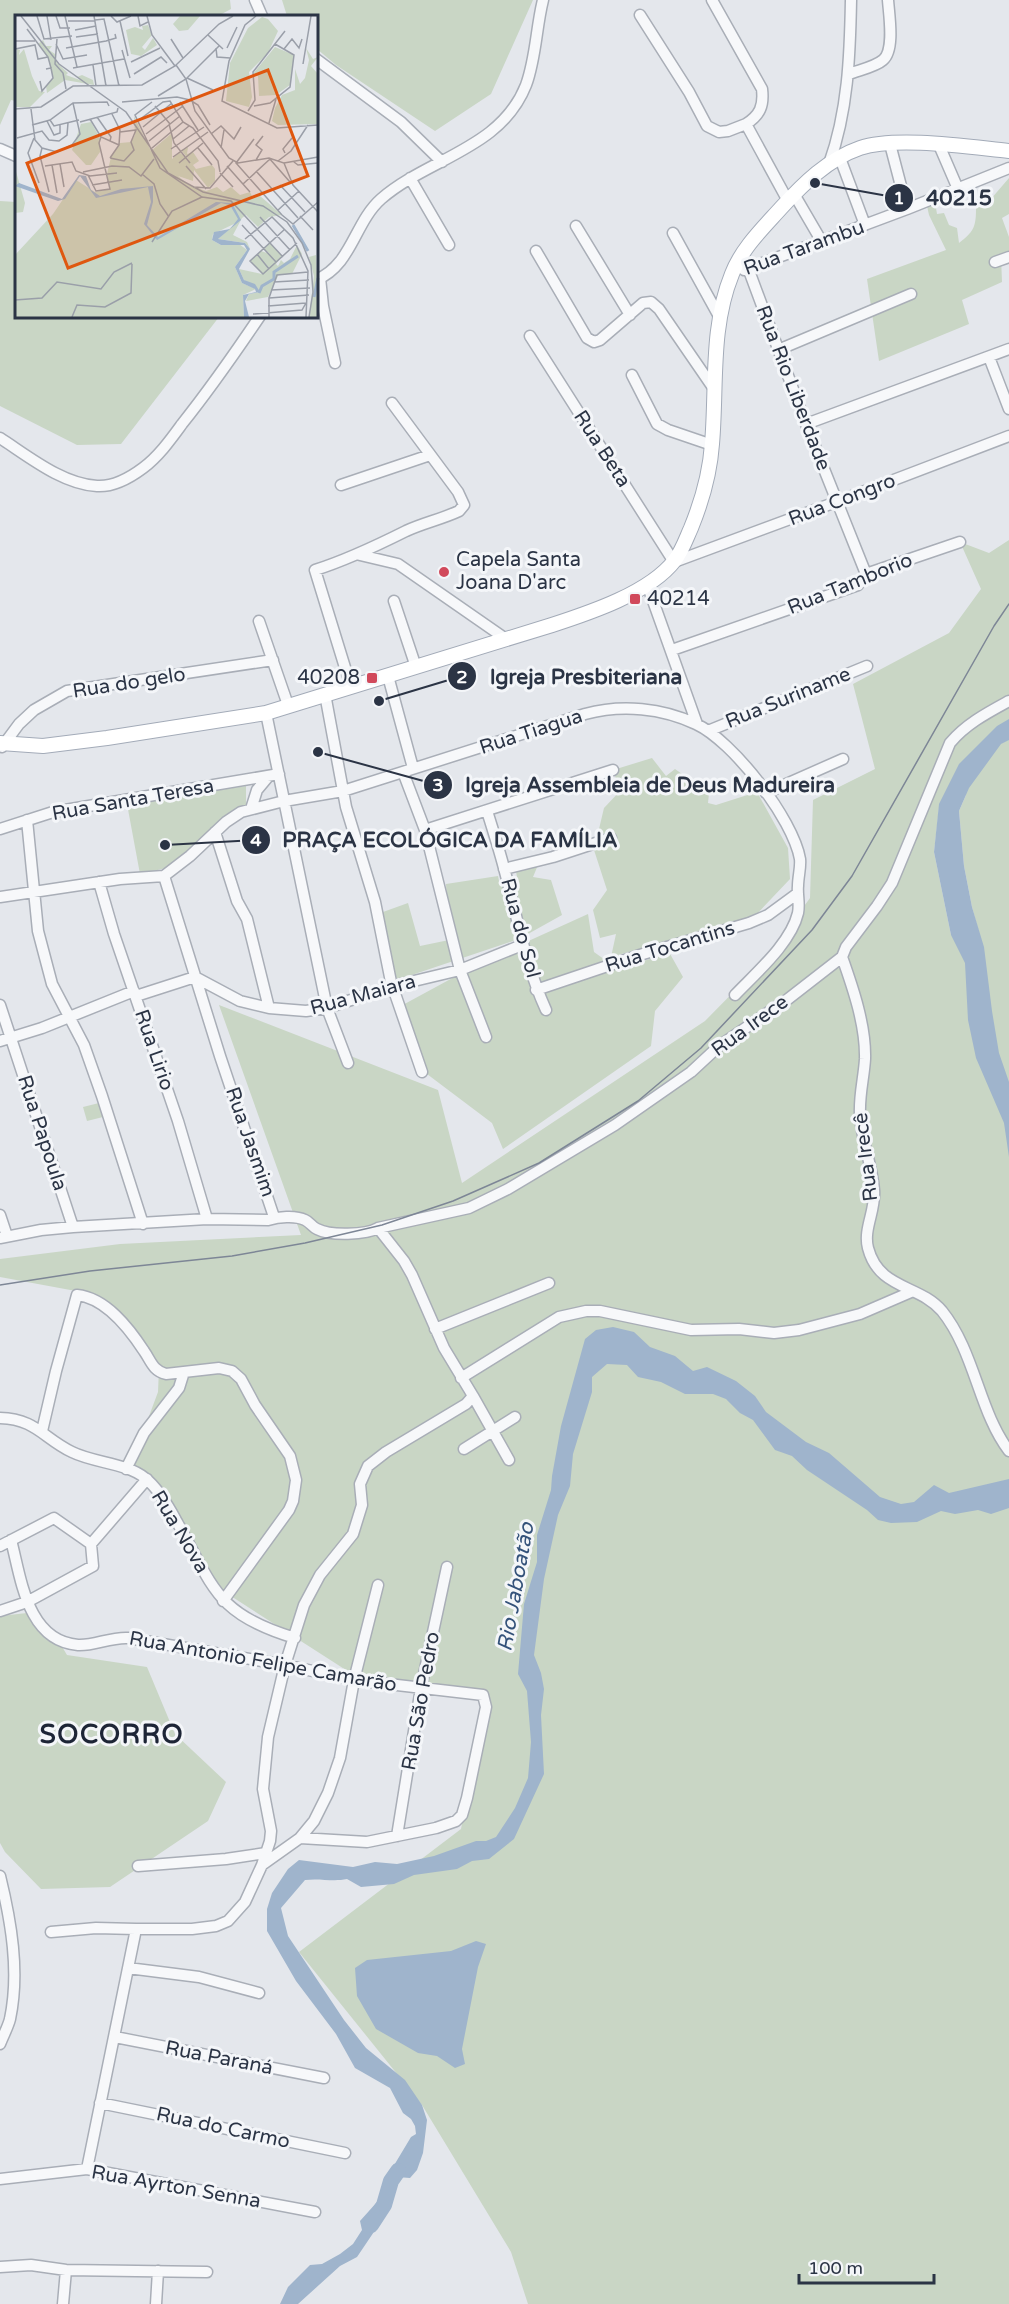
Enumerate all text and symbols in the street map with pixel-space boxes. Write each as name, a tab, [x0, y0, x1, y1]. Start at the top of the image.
inset map	[15, 15, 318, 318]
callout: 40215	[884, 179, 1004, 218]
text: 40215	[926, 186, 992, 211]
text: 1	[893, 187, 905, 209]
street label: Rua Tarambu	[740, 215, 868, 281]
street label: Rua Rio Liberdade	[750, 302, 836, 474]
street label: Rua Beta	[568, 406, 636, 492]
street label: Rua Congro	[785, 469, 899, 531]
place label: Capela Santa Joana D'arc	[456, 548, 581, 595]
street label: Rua Tamborio	[784, 548, 916, 620]
marker: Capela Santa Joana D'arc	[437, 565, 451, 579]
place label: 40214	[647, 587, 710, 611]
marker: 40214	[628, 592, 642, 606]
callout: Igreja Presbiteriana	[447, 657, 694, 696]
street label: Rua do gelo	[71, 662, 187, 704]
street label: Rua Suriname	[722, 662, 854, 734]
text: Igreja Presbiteriana	[490, 665, 682, 690]
place label: 40208	[297, 666, 360, 690]
text: 2	[456, 666, 468, 688]
marker: 40208	[365, 671, 379, 685]
street label: Rua Tiagua	[476, 704, 586, 760]
callout: Igreja Assembleia de Deus Madureira	[423, 765, 847, 804]
text: Igreja Assembleia de Deus Madureira	[465, 773, 835, 798]
street label: Rua Santa Teresa	[50, 774, 216, 826]
text: 3	[432, 774, 444, 796]
callout: PRAÇA ECOLÓGICA DA FAMÍLIA	[241, 821, 630, 860]
text: PRAÇA ECOLÓGICA DA FAMÍLIA	[282, 827, 618, 853]
text: 4	[250, 829, 262, 851]
street label: Rua do Sol	[495, 875, 545, 981]
street label: Rua Tocantins	[602, 916, 738, 978]
street label: Rua Maiara	[307, 969, 419, 1021]
street label: Rua Irece	[707, 990, 793, 1062]
street label: Rua Lirio	[129, 1006, 179, 1094]
street label: Rua Papoula	[12, 1072, 72, 1194]
street label: Rua Jasmim	[220, 1084, 280, 1200]
street label: Rua Irecê	[849, 1111, 883, 1203]
street label: Rua Nova	[146, 1486, 214, 1578]
water label: Rio Jaboatão	[492, 1520, 540, 1653]
street label: Rua Antonio Felipe Camarão	[127, 1627, 399, 1697]
street label: Rua São Pedro	[397, 1630, 445, 1772]
district label: SOCORRO	[40, 1719, 184, 1750]
street label: Rua Paraná	[163, 2036, 275, 2080]
street label: Rua do Carmo	[154, 2102, 292, 2154]
street label: Rua Ayrton Senna	[89, 2160, 263, 2214]
scale bar	[799, 2247, 934, 2285]
text: 100 m	[808, 2257, 863, 2279]

